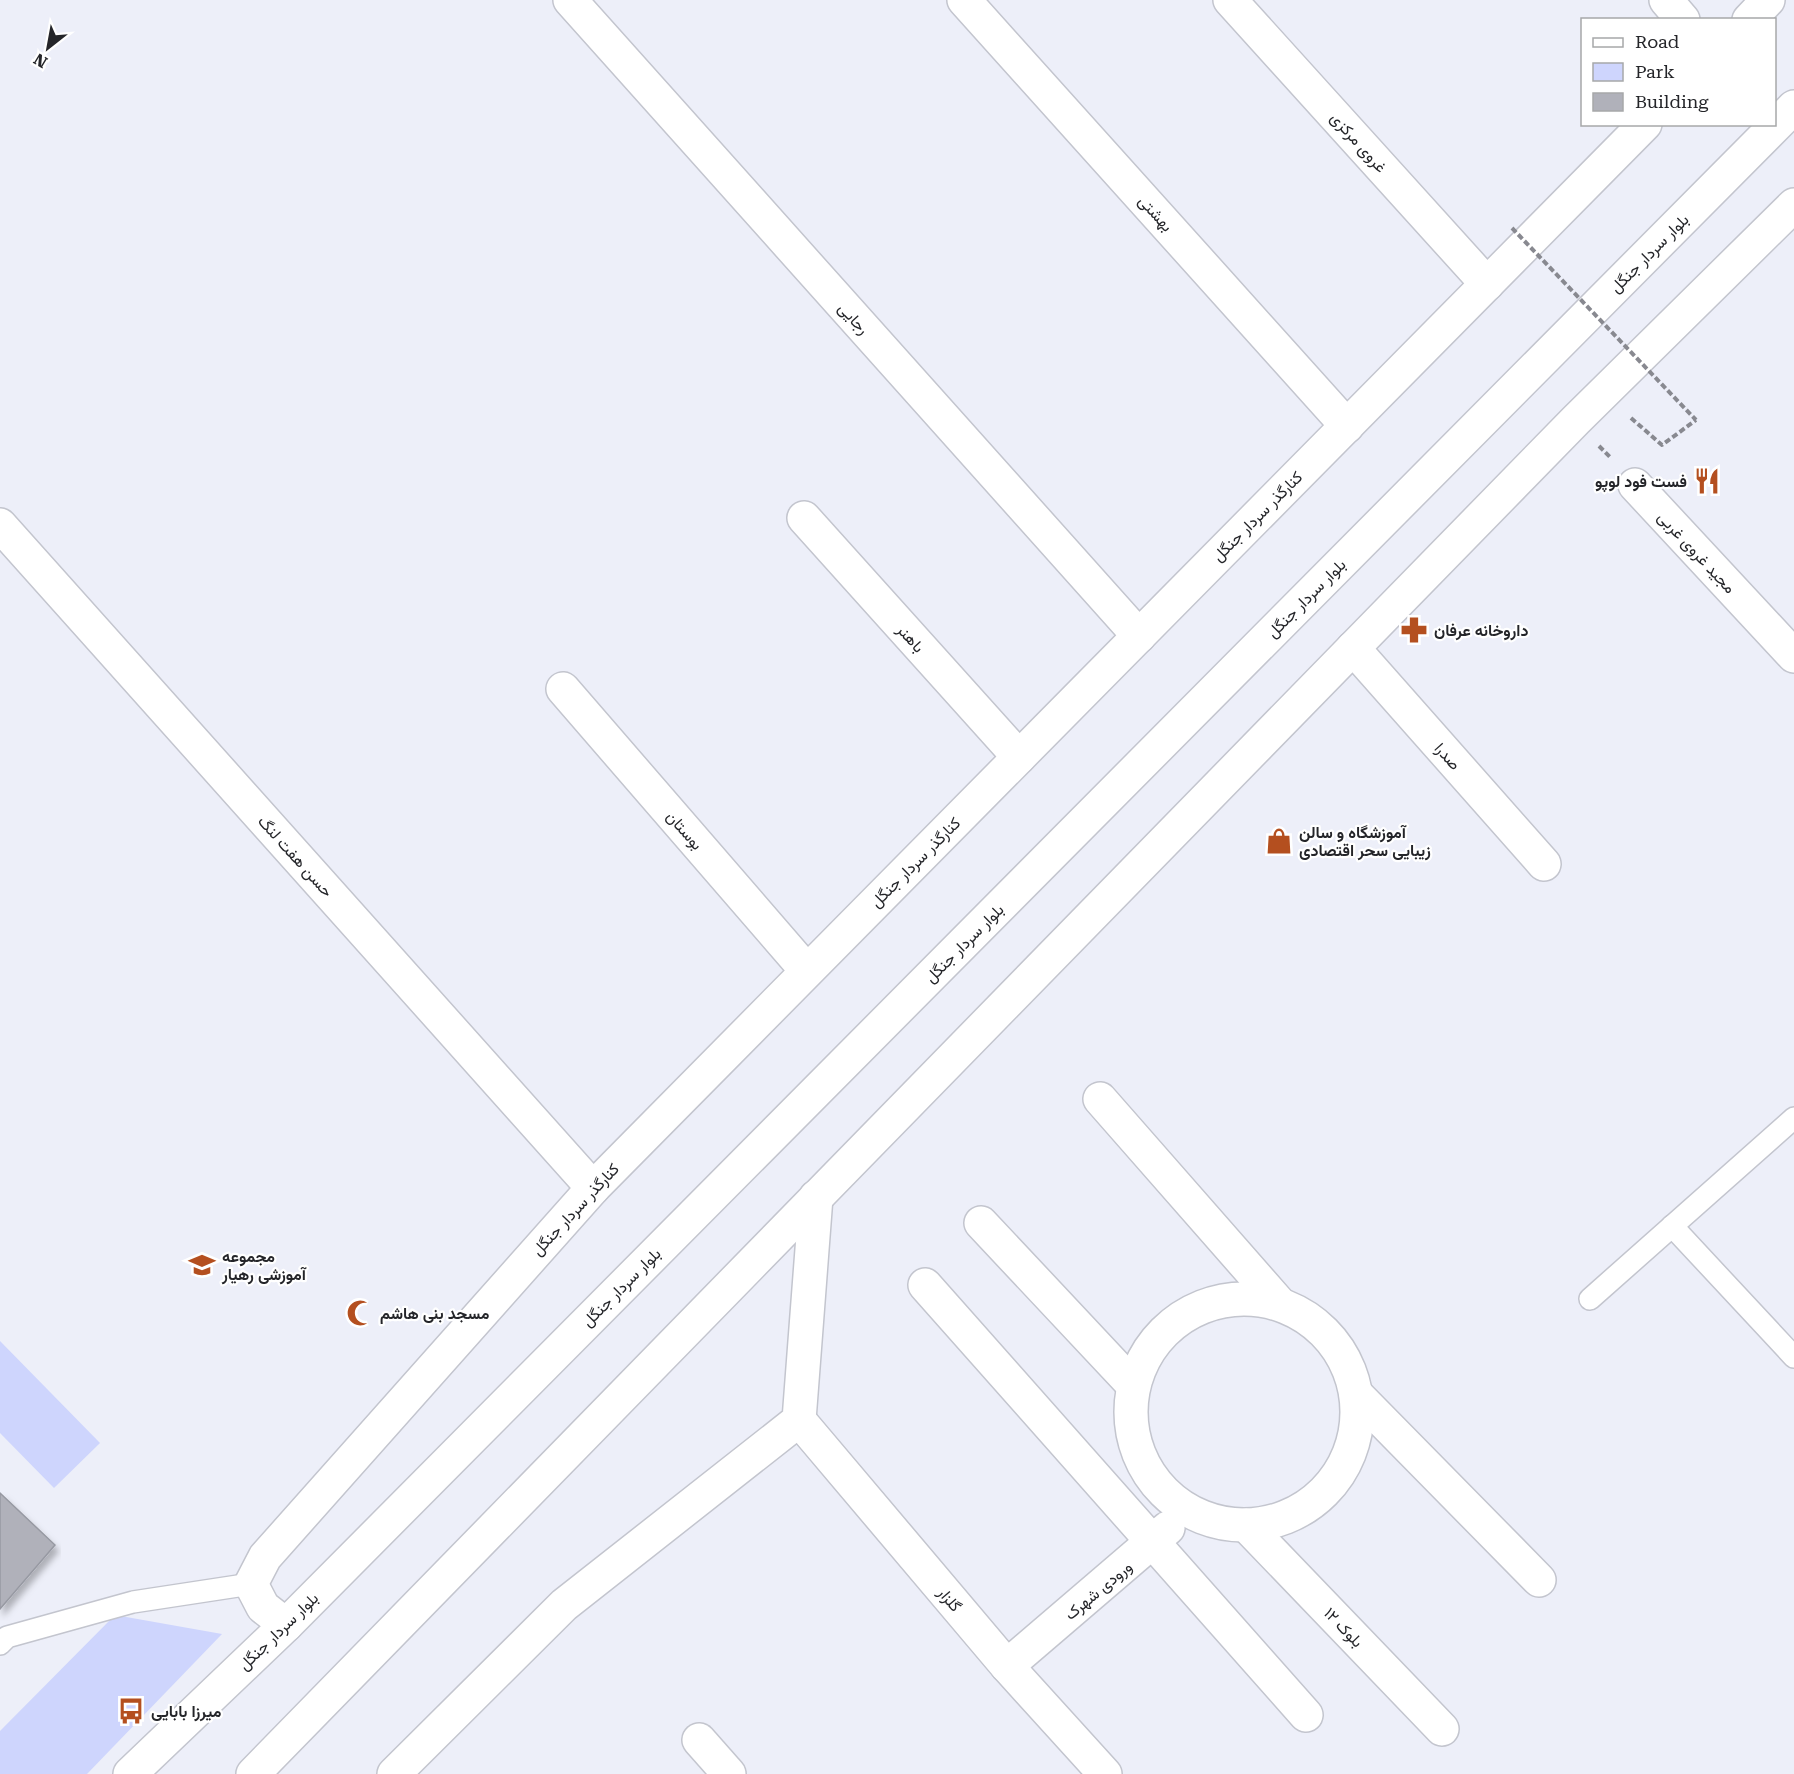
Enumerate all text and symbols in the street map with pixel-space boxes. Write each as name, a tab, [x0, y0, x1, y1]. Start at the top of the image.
north arrow	[18, 18, 78, 78]
legend	[1581, 18, 1776, 126]
text: Road	[1635, 31, 1680, 52]
text: N	[30, 49, 51, 72]
text: Park	[1635, 61, 1675, 82]
text: Building	[1635, 91, 1709, 112]
street label: غروی مرکزی	[1326, 108, 1391, 177]
street label: بهشتی	[1134, 191, 1177, 236]
street label: بلوار سردار جنگل	[1606, 210, 1693, 297]
street label: رجایی	[834, 298, 873, 339]
restaurant icon: فست فود لوپو	[1692, 466, 1722, 496]
street label: کنارگذر سردار جنگل	[1208, 467, 1307, 566]
place label: فست فود لوپو	[1595, 472, 1687, 493]
street label: مجید غروی غربی	[1653, 507, 1739, 598]
street label: بلوار سردار جنگل	[1263, 555, 1350, 642]
pharmacy icon: داروخانه عرفان	[1399, 615, 1429, 645]
street label: باهنر	[892, 619, 928, 657]
place label: داروخانه عرفان	[1434, 621, 1528, 641]
street label: صدرا	[1430, 739, 1465, 775]
street label: بوستان	[662, 807, 707, 854]
street label: حسن هفت لنگ	[253, 812, 337, 902]
street label: کنارگذر سردار جنگل	[866, 813, 965, 912]
place label: آموزشگاه و سالن زیبایی سحر اقتصادی	[1299, 823, 1431, 861]
shop icon: آموزشگاه و سالن زیبایی سحر اقتصادی	[1264, 826, 1294, 856]
street label: بلوار سردار جنگل	[921, 900, 1008, 987]
street label: کنارگذر سردار جنگل	[528, 1159, 624, 1260]
street label: بلوار سردار جنگل	[578, 1244, 665, 1331]
place label: مجموعه آموزشی رهیار	[221, 1247, 308, 1285]
school or university icon: مجموعه آموزشی رهیار	[187, 1250, 217, 1280]
mosque icon: مسجد بنی هاشم	[345, 1298, 375, 1328]
place label: مسجد بنی هاشم	[380, 1304, 490, 1324]
street label: ورودی شهرک	[1061, 1557, 1136, 1625]
street label: گلزار	[932, 1582, 965, 1616]
street label: بلوار سردار جنگل	[234, 1589, 323, 1675]
street label: بلوک ۱۲	[1319, 1603, 1367, 1652]
bus stop icon: میرزا بابایی	[116, 1696, 146, 1726]
place label: میرزا بابایی	[151, 1702, 222, 1722]

